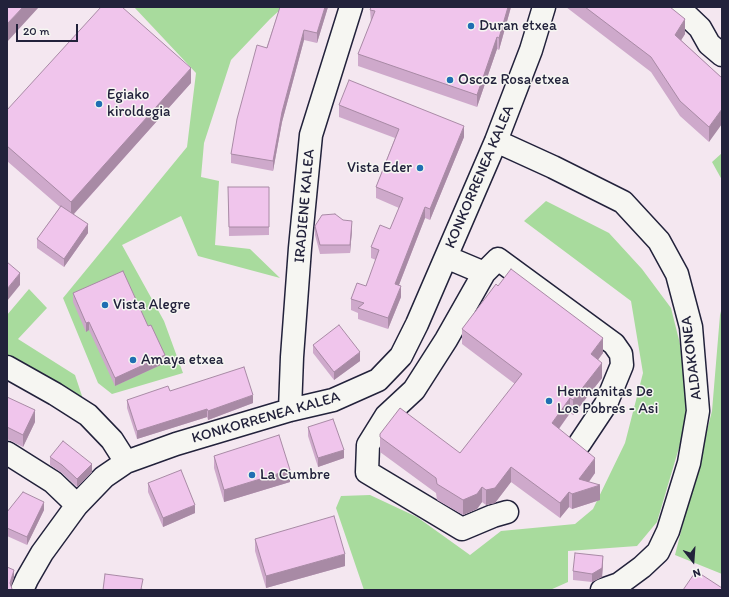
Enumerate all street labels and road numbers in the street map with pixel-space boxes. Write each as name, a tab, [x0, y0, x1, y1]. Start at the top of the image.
street label: KONKORRENEA KALEA	[442, 103, 518, 251]
street label: IRADIENE KALEA	[291, 148, 319, 264]
street label: ALDAKONEA	[678, 315, 706, 401]
street label: KONKORRENEA KALEA	[190, 388, 342, 448]

